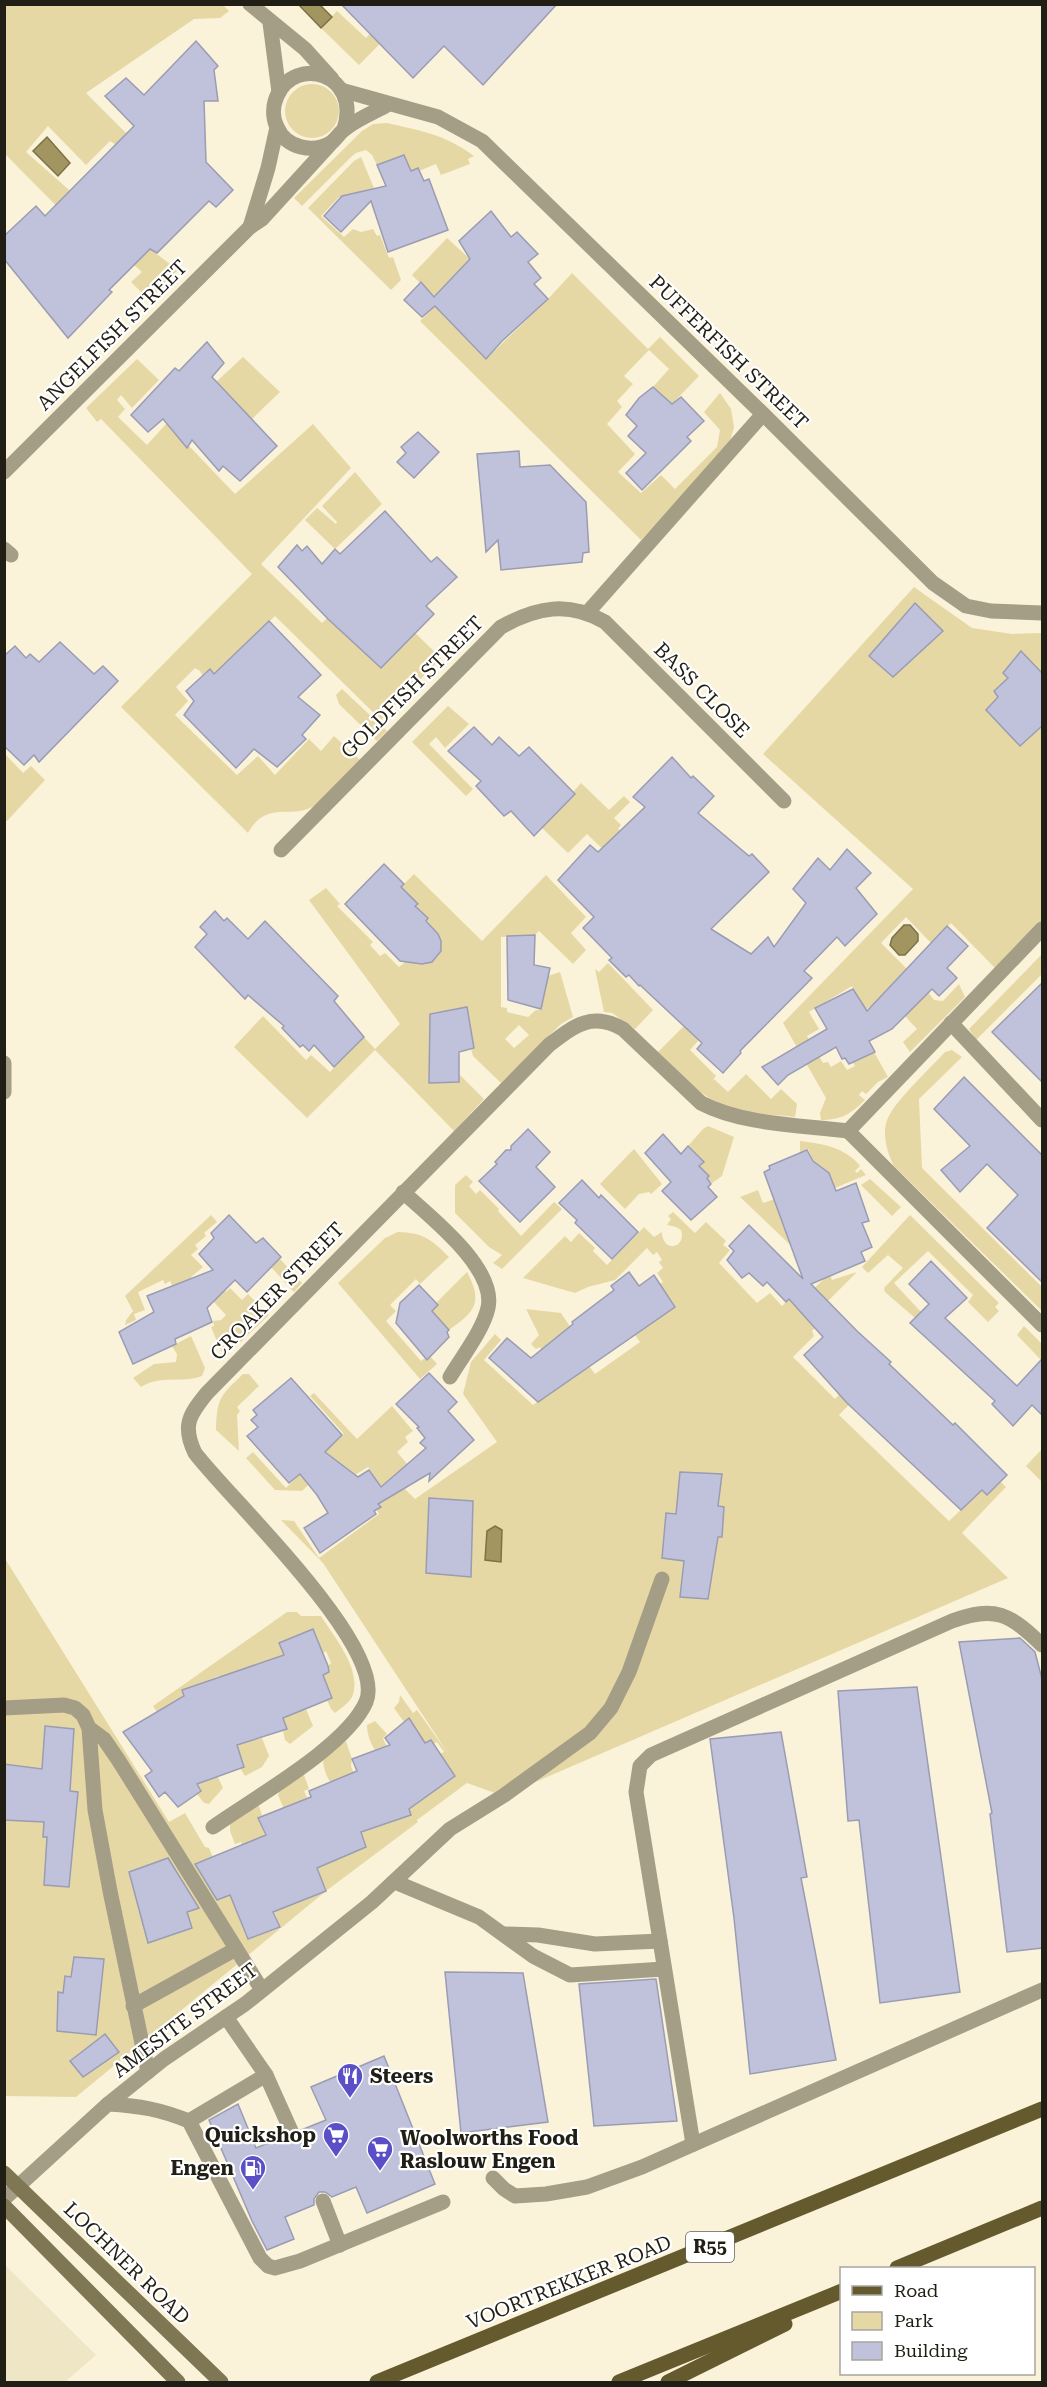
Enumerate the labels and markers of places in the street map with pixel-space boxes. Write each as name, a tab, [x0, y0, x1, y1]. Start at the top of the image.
restaurant icon: Steers	[335, 2061, 365, 2099]
place label: Steers	[370, 2064, 433, 2088]
supermarket icon: Quickshop	[321, 2120, 351, 2158]
place label: Quickshop	[205, 2123, 316, 2147]
place label: Woolworths Food Raslouw Engen	[400, 2126, 579, 2173]
supermarket icon: Woolworths Food Raslouw Engen	[365, 2134, 395, 2172]
fuel station icon: Engen	[238, 2153, 268, 2191]
place label: Engen	[170, 2156, 235, 2180]

